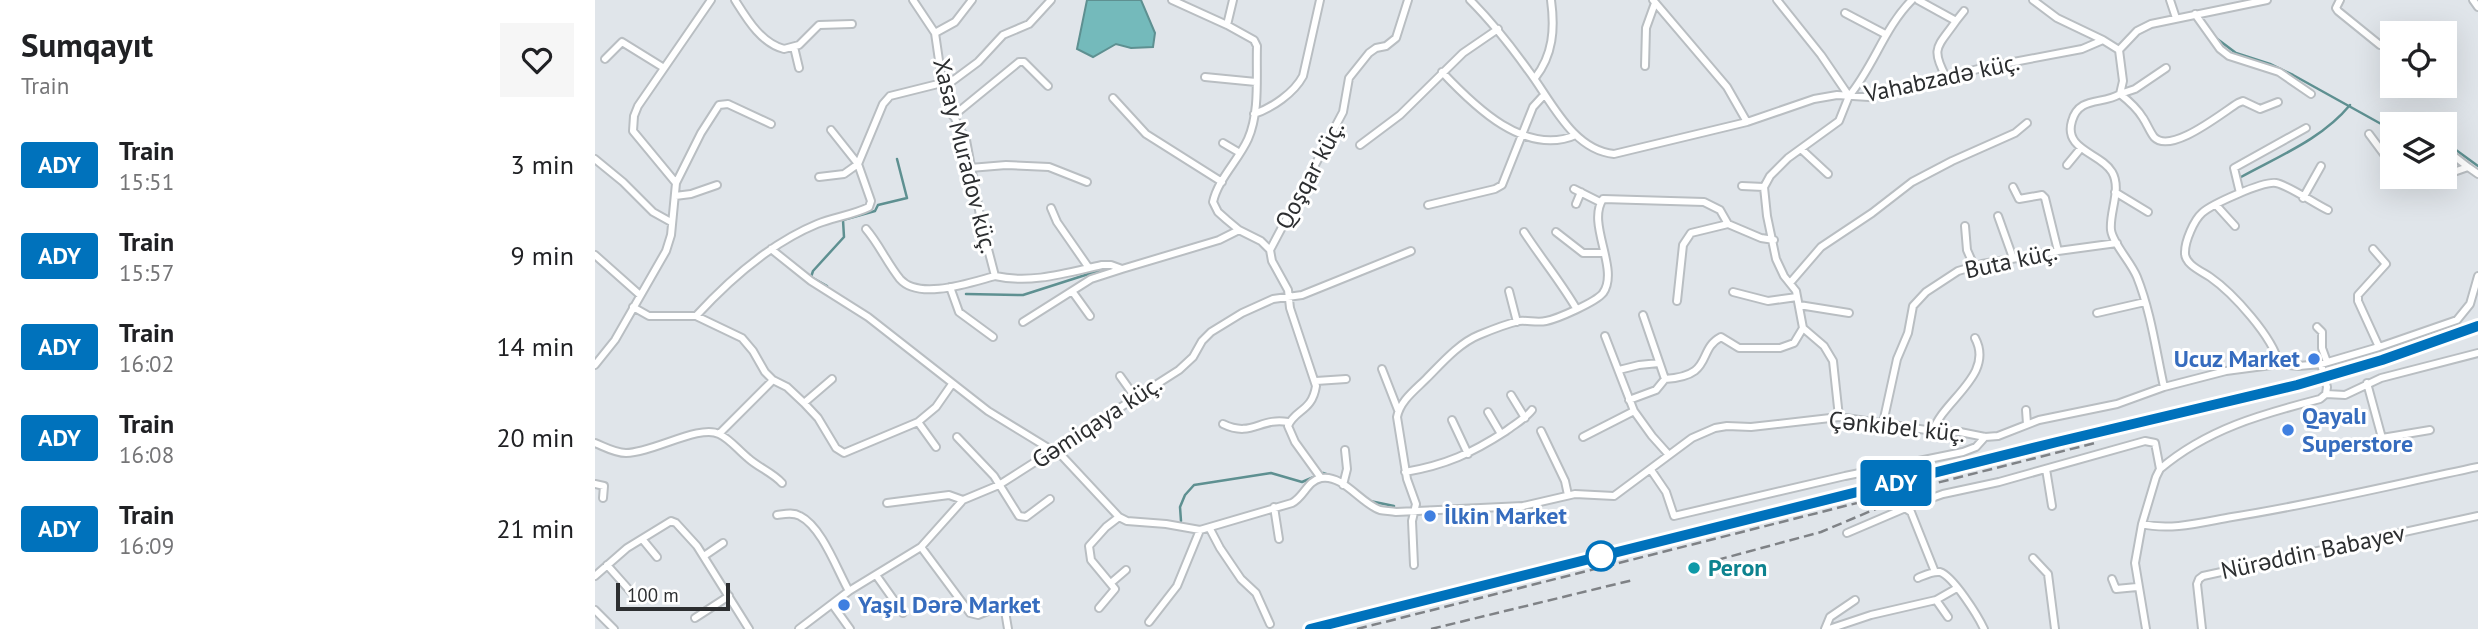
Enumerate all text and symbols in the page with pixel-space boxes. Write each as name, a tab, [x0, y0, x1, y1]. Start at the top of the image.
map controls	[2380, 21, 2457, 189]
button: locate	[2380, 21, 2457, 98]
text: Sumqayıt	[21, 23, 153, 66]
button: heart	[500, 23, 574, 97]
street label: Vahabzadə küç.	[1861, 46, 2022, 109]
street label: Xasay Muradov küç.	[926, 55, 1005, 257]
text: Train	[21, 71, 69, 100]
button: layers	[2380, 112, 2457, 189]
street label: Qoşqar küç.	[1268, 115, 1351, 235]
text: Train	[119, 134, 174, 167]
text: 3 min	[511, 148, 574, 181]
text: ADY	[38, 149, 81, 180]
text: 15:51	[119, 167, 174, 196]
text: Train	[119, 225, 174, 258]
street label: Buta küç.	[1962, 236, 2060, 285]
text: 9 min	[511, 239, 574, 272]
text: ADY	[38, 240, 81, 271]
text: 15:57	[119, 258, 174, 287]
text: Train	[119, 316, 174, 349]
text: 14 min	[496, 330, 574, 363]
text: ADY	[38, 331, 81, 362]
place label: Ucuz Market	[2174, 343, 2301, 374]
text: 16:02	[119, 349, 174, 378]
marker: Ucuz Market	[2306, 351, 2322, 367]
street label: Gəmiqaya küç.	[1026, 368, 1167, 475]
place label: Qayalı Superstore	[2302, 400, 2413, 459]
street label: Çənkibel küç.	[1827, 404, 1967, 449]
text: Train	[119, 407, 174, 440]
text: 20 min	[496, 421, 574, 454]
text: ADY	[38, 422, 81, 453]
marker: Qayalı Superstore	[2280, 422, 2296, 438]
text: 16:08	[119, 440, 174, 469]
line badge: ADY	[1856, 460, 1936, 506]
text: ADY	[1874, 467, 1918, 498]
text: Train	[119, 498, 174, 531]
place label: İlkin Market	[1444, 500, 1568, 531]
marker: İlkin Market	[1422, 508, 1438, 524]
text: 21 min	[496, 512, 574, 545]
text: ADY	[38, 513, 81, 544]
street label: Nürəddin Babayev	[2218, 517, 2408, 586]
text: 16:09	[119, 531, 174, 560]
unlabelled marker	[1586, 541, 1616, 571]
place label: Peron	[1708, 552, 1767, 583]
marker: Peron	[1686, 560, 1702, 576]
scale bar	[616, 580, 730, 612]
text: 100 m	[627, 583, 679, 607]
place label: Yaşıl Dərə Market	[857, 589, 1041, 620]
marker: Yaşıl Dərə Market	[836, 597, 852, 613]

